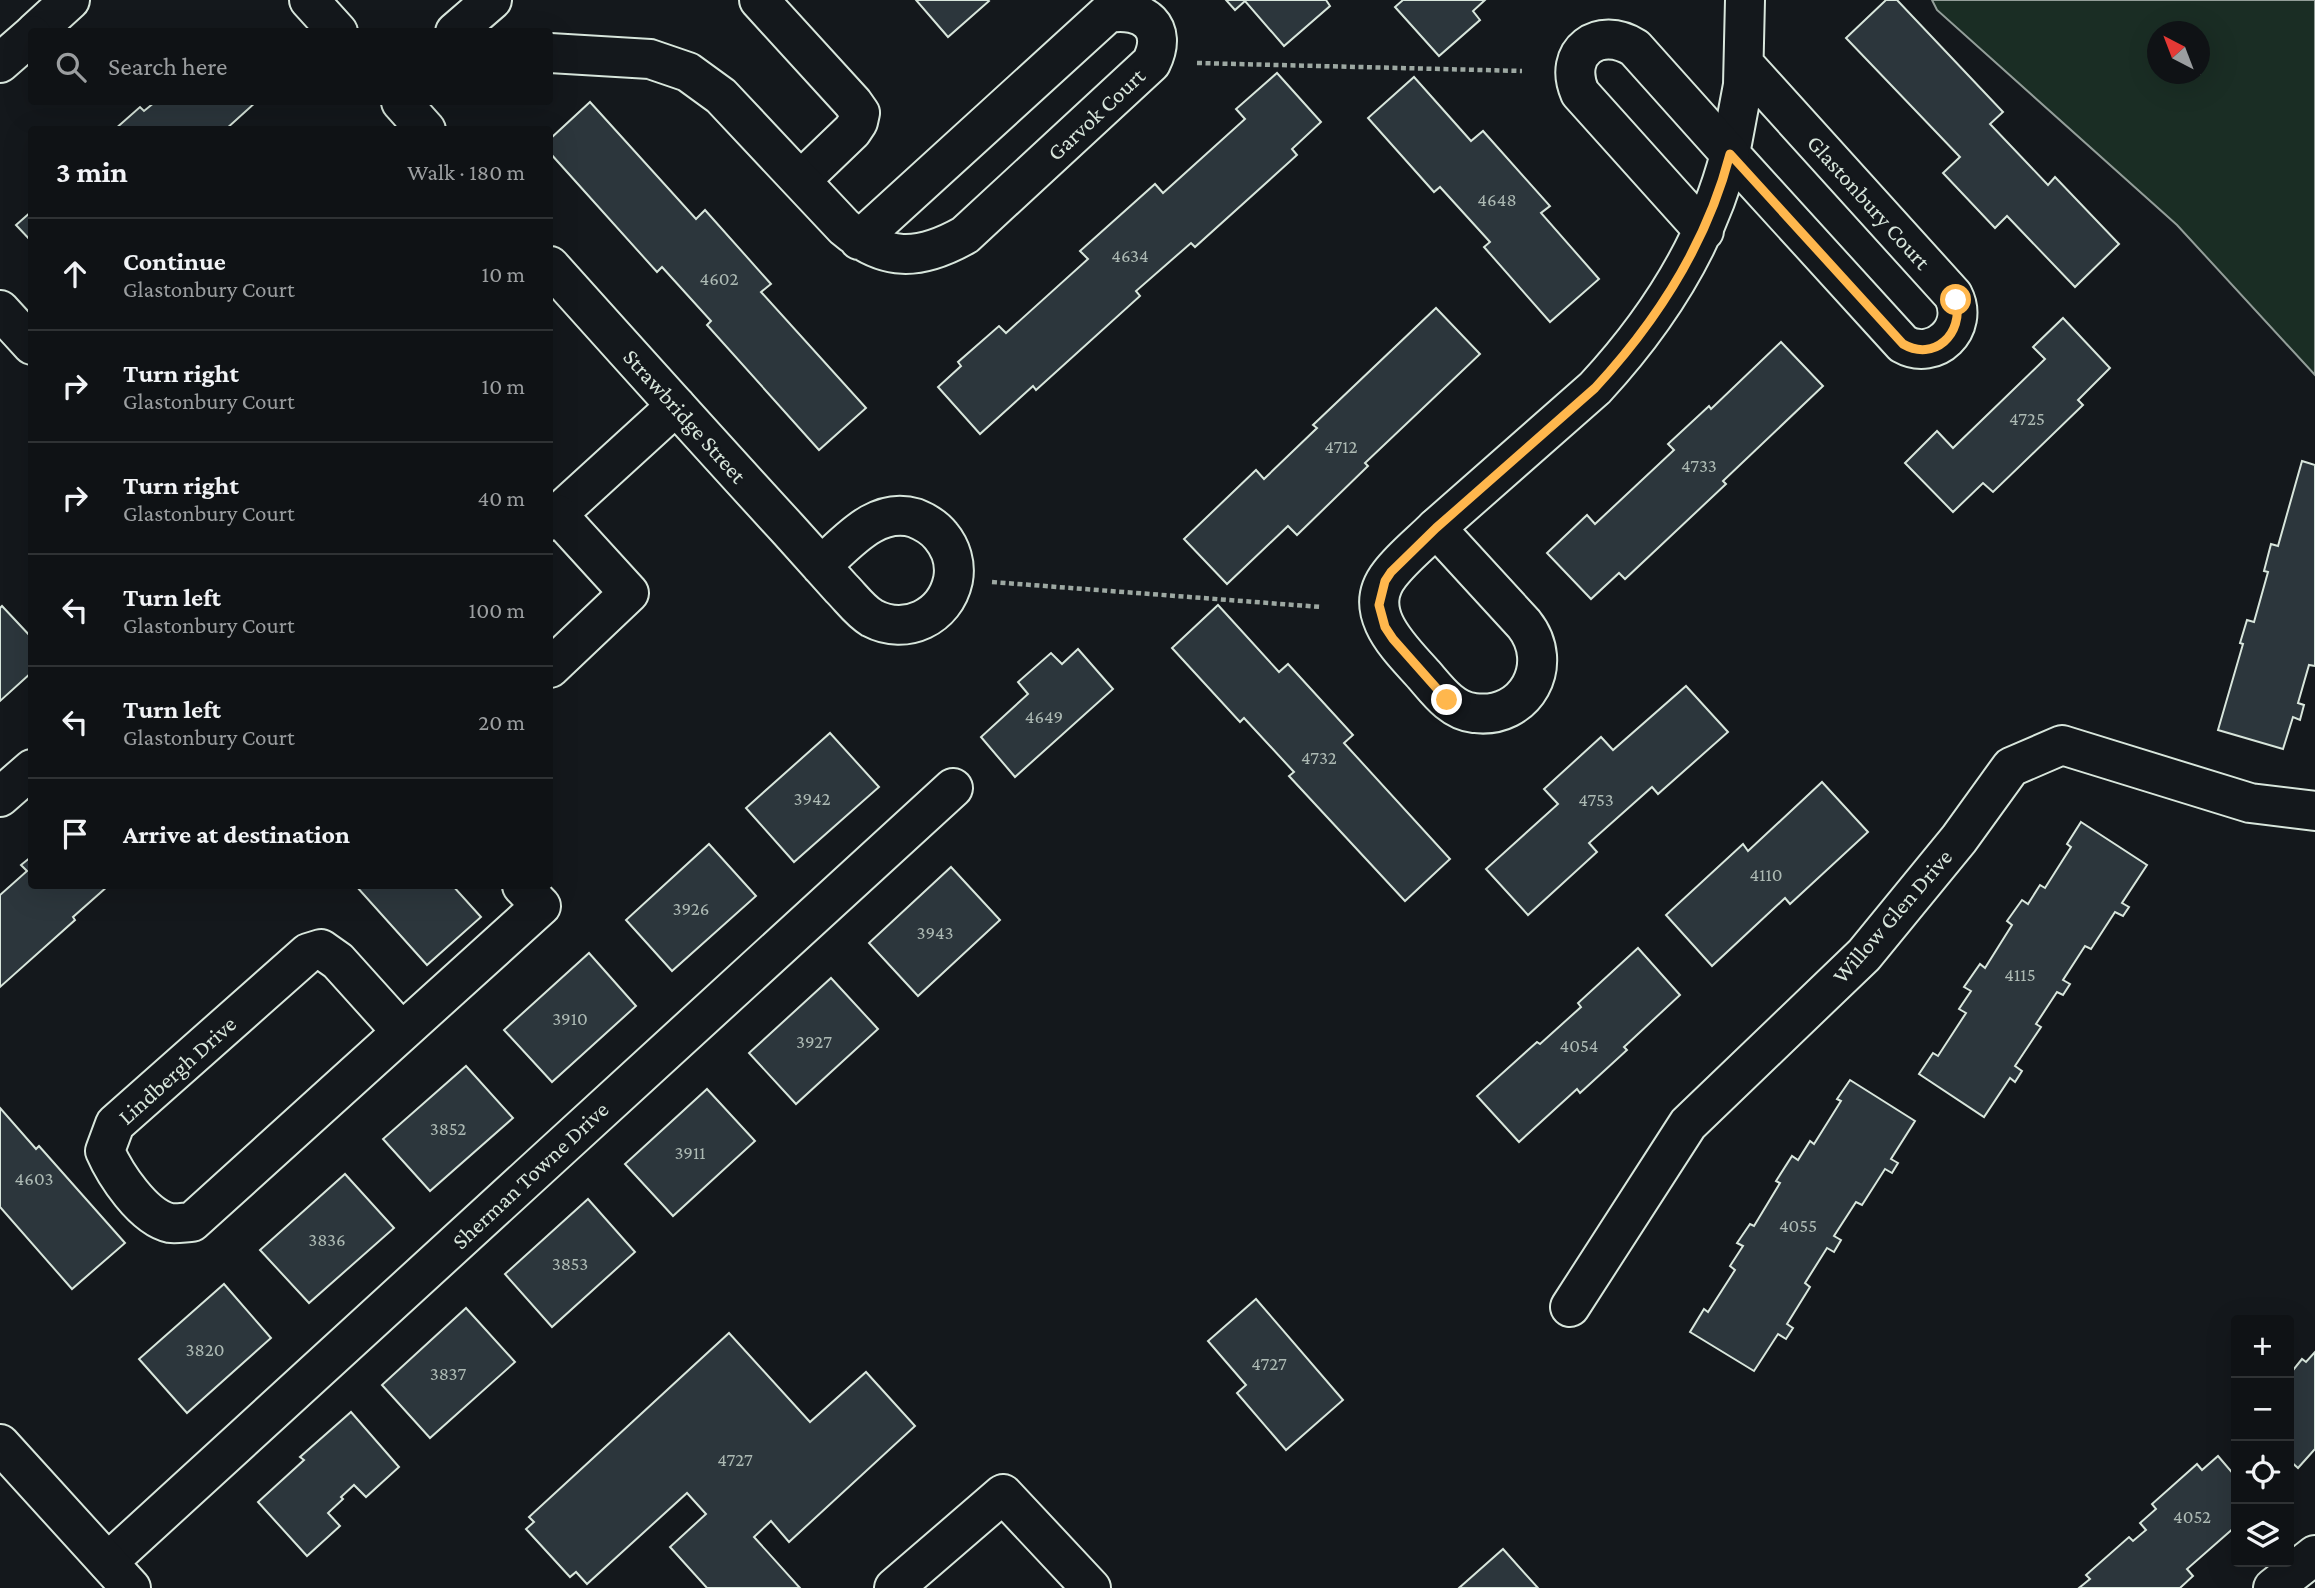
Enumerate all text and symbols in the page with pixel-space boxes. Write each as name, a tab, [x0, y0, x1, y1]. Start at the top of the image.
north arrow	[2147, 21, 2210, 84]
search box	[28, 28, 553, 105]
icon: search	[52, 48, 90, 86]
text: Search here	[108, 52, 227, 81]
street label: Garvok Court	[1042, 62, 1150, 166]
street label: Glastonbury Court	[1802, 130, 1936, 275]
text: 3 min	[56, 155, 128, 188]
text: Walk · 180 m	[407, 159, 525, 185]
house number: 4648	[1477, 189, 1517, 210]
house number: 4634	[1111, 245, 1149, 266]
text: Continue	[123, 247, 226, 276]
icon: ahead	[56, 255, 94, 293]
text: 10 m	[482, 261, 525, 287]
house number: 4602	[700, 268, 738, 289]
text: Glastonbury Court	[123, 276, 295, 302]
route start	[1940, 284, 1971, 315]
street label: Strawbridge Street	[618, 344, 752, 488]
text: Turn right	[123, 359, 239, 388]
icon: right	[56, 367, 94, 405]
text: 10 m	[482, 373, 525, 399]
text: Glastonbury Court	[123, 388, 295, 414]
house number: 4725	[2009, 408, 2045, 429]
house number: 4712	[1324, 436, 1358, 457]
house number: 4733	[1681, 455, 1717, 476]
text: Turn right	[123, 471, 239, 500]
icon: right	[56, 479, 94, 517]
text: 40 m	[477, 485, 525, 511]
text: Glastonbury Court	[123, 500, 295, 526]
text: Turn left	[123, 583, 221, 612]
icon: left	[56, 591, 94, 629]
text: 100 m	[469, 597, 525, 623]
text: Glastonbury Court	[123, 612, 295, 638]
route end	[1431, 684, 1462, 715]
text: Turn left	[123, 695, 221, 724]
icon: left	[56, 703, 94, 741]
house number: 4649	[1025, 706, 1063, 727]
text: 20 m	[478, 709, 525, 735]
text: Glastonbury Court	[123, 724, 295, 750]
house number: 4732	[1301, 747, 1337, 768]
house number: 3942	[794, 788, 830, 809]
house number: 4753	[1578, 789, 1614, 810]
icon: arrive	[56, 815, 94, 853]
text: Arrive at destination	[123, 820, 350, 849]
street label: Willow Glen Drive	[1827, 844, 1957, 988]
house number: 4110	[1749, 864, 1783, 885]
house number: 3926	[673, 898, 710, 919]
house number: 3943	[917, 922, 953, 943]
house number: 4115	[2004, 964, 2036, 985]
house number: 3910	[552, 1008, 588, 1029]
street label: Lindbergh Drive	[113, 1010, 241, 1130]
house number: 3927	[796, 1031, 832, 1052]
house number: 4054	[1559, 1035, 1599, 1056]
street label: Sherman Towne Drive	[447, 1096, 613, 1254]
house number: 3852	[430, 1118, 466, 1139]
house number: 3911	[674, 1142, 706, 1163]
house number: 4603	[15, 1168, 53, 1189]
house number: 4055	[1779, 1215, 1817, 1236]
house number: 3836	[308, 1229, 346, 1250]
house number: 3853	[552, 1253, 588, 1274]
map controls	[2231, 1315, 2294, 1567]
button: +	[2231, 1315, 2294, 1378]
house number: 3820	[186, 1339, 224, 1360]
house number: 4727	[1251, 1353, 1287, 1374]
house number: 3837	[430, 1363, 466, 1384]
button: −	[2231, 1378, 2294, 1441]
button: locate	[2231, 1441, 2294, 1504]
house number: 4727	[717, 1449, 753, 1470]
button: layers	[2231, 1504, 2294, 1567]
house number: 4052	[2173, 1506, 2211, 1527]

